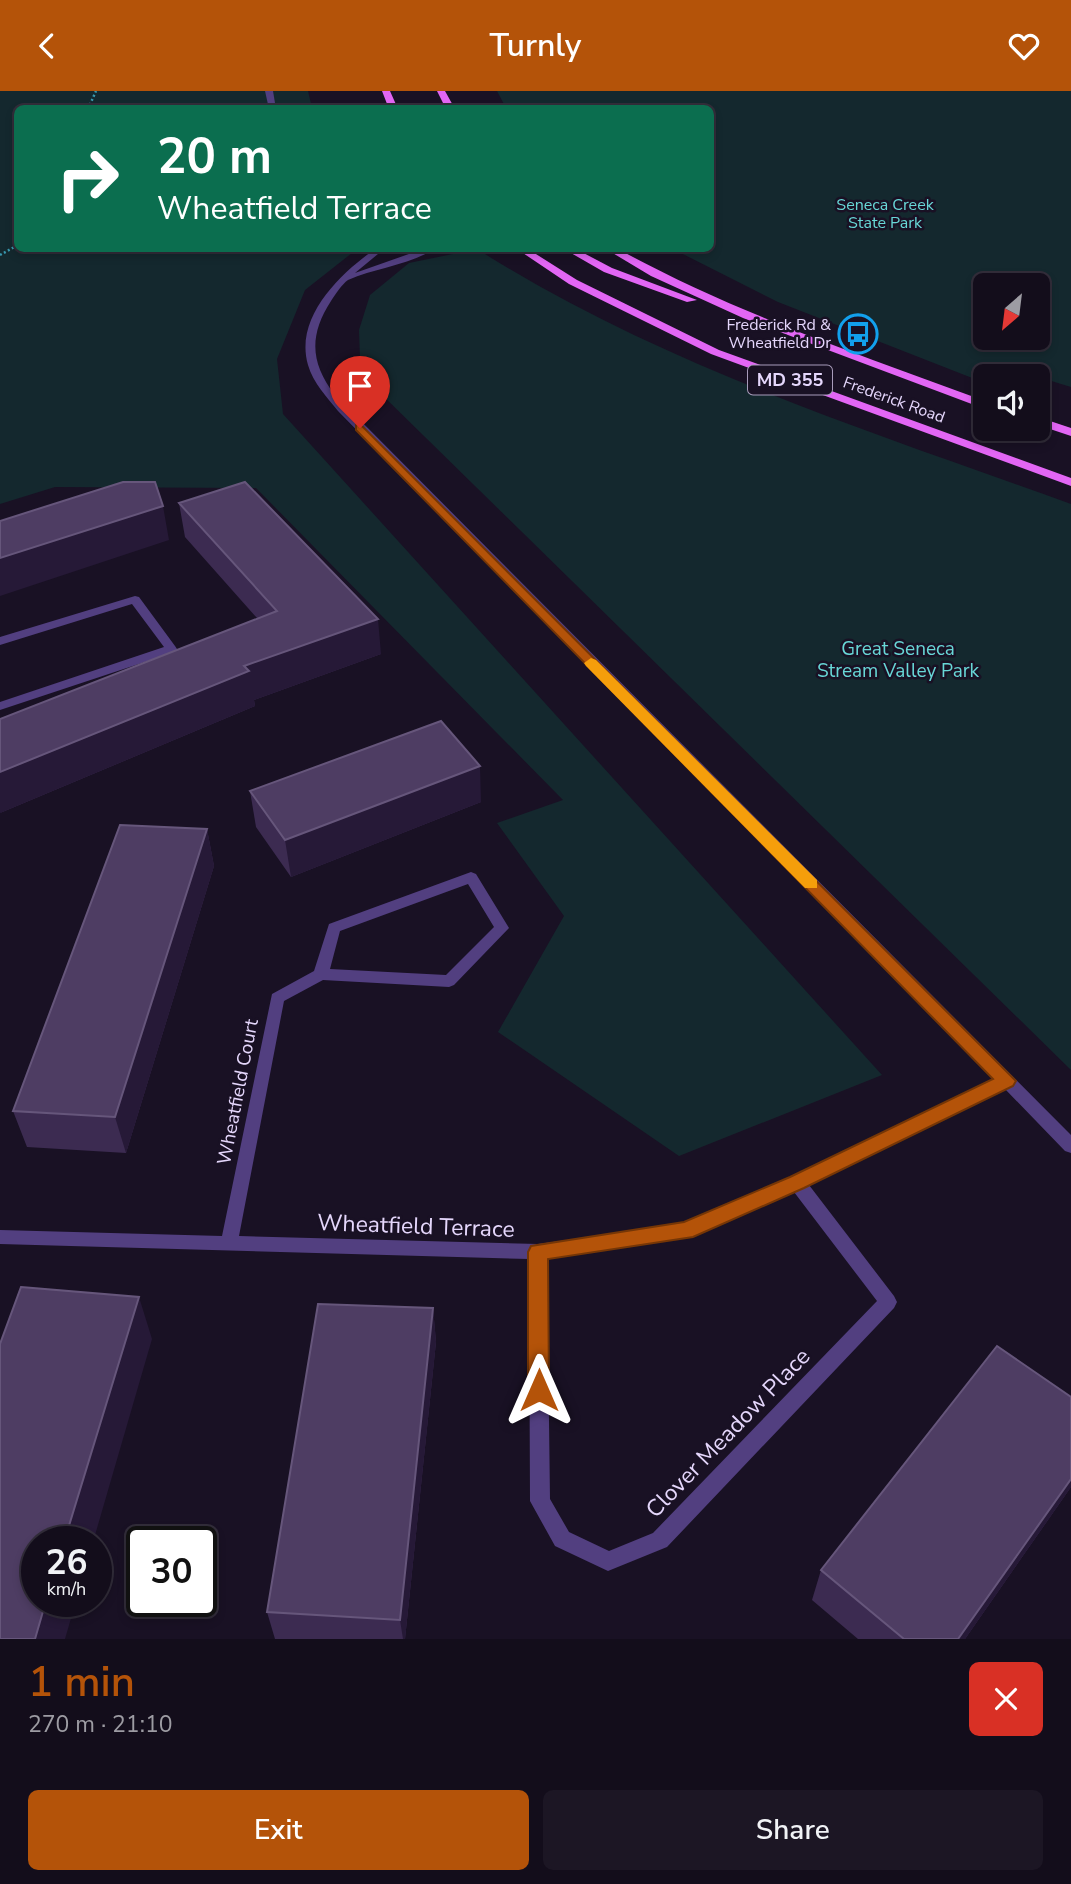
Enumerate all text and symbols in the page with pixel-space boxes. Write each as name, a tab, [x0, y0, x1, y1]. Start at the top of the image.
text: Turnly	[490, 24, 581, 67]
icon: back	[28, 27, 66, 65]
icon: heart	[1005, 27, 1043, 65]
text: 20 m	[157, 123, 272, 190]
icon: right	[42, 133, 133, 224]
text: Wheatfield Terrace	[157, 187, 432, 230]
park label: Seneca Creek State Park	[836, 194, 935, 234]
north arrow	[973, 273, 1050, 350]
map controls	[973, 273, 1050, 441]
bus stop icon: Frederick Rd & Wheatfield Dr	[837, 313, 879, 355]
place label: Frederick Rd & Wheatfield Dr	[726, 314, 831, 354]
pin	[330, 356, 390, 428]
button: sound	[973, 364, 1050, 441]
road number: MD 355	[748, 365, 832, 395]
icon: arrive	[341, 367, 379, 405]
street label: Frederick Road	[840, 371, 948, 429]
park label: Great Seneca Stream Valley Park	[817, 636, 980, 684]
street label: Wheatfield Court	[211, 1016, 265, 1167]
street label: Wheatfield Terrace	[317, 1207, 515, 1245]
street label: Clover Meadow Place	[639, 1342, 817, 1524]
position arrow	[502, 1353, 576, 1427]
speed limit sign: 30	[126, 1526, 217, 1617]
text: 26	[45, 1539, 88, 1586]
text: km/h	[47, 1577, 86, 1601]
text: 1 min	[28, 1654, 135, 1711]
button: close	[969, 1662, 1043, 1736]
text: 270 m · 21:10	[28, 1709, 173, 1740]
button: Exit	[28, 1790, 529, 1870]
button: Share	[543, 1790, 1043, 1870]

